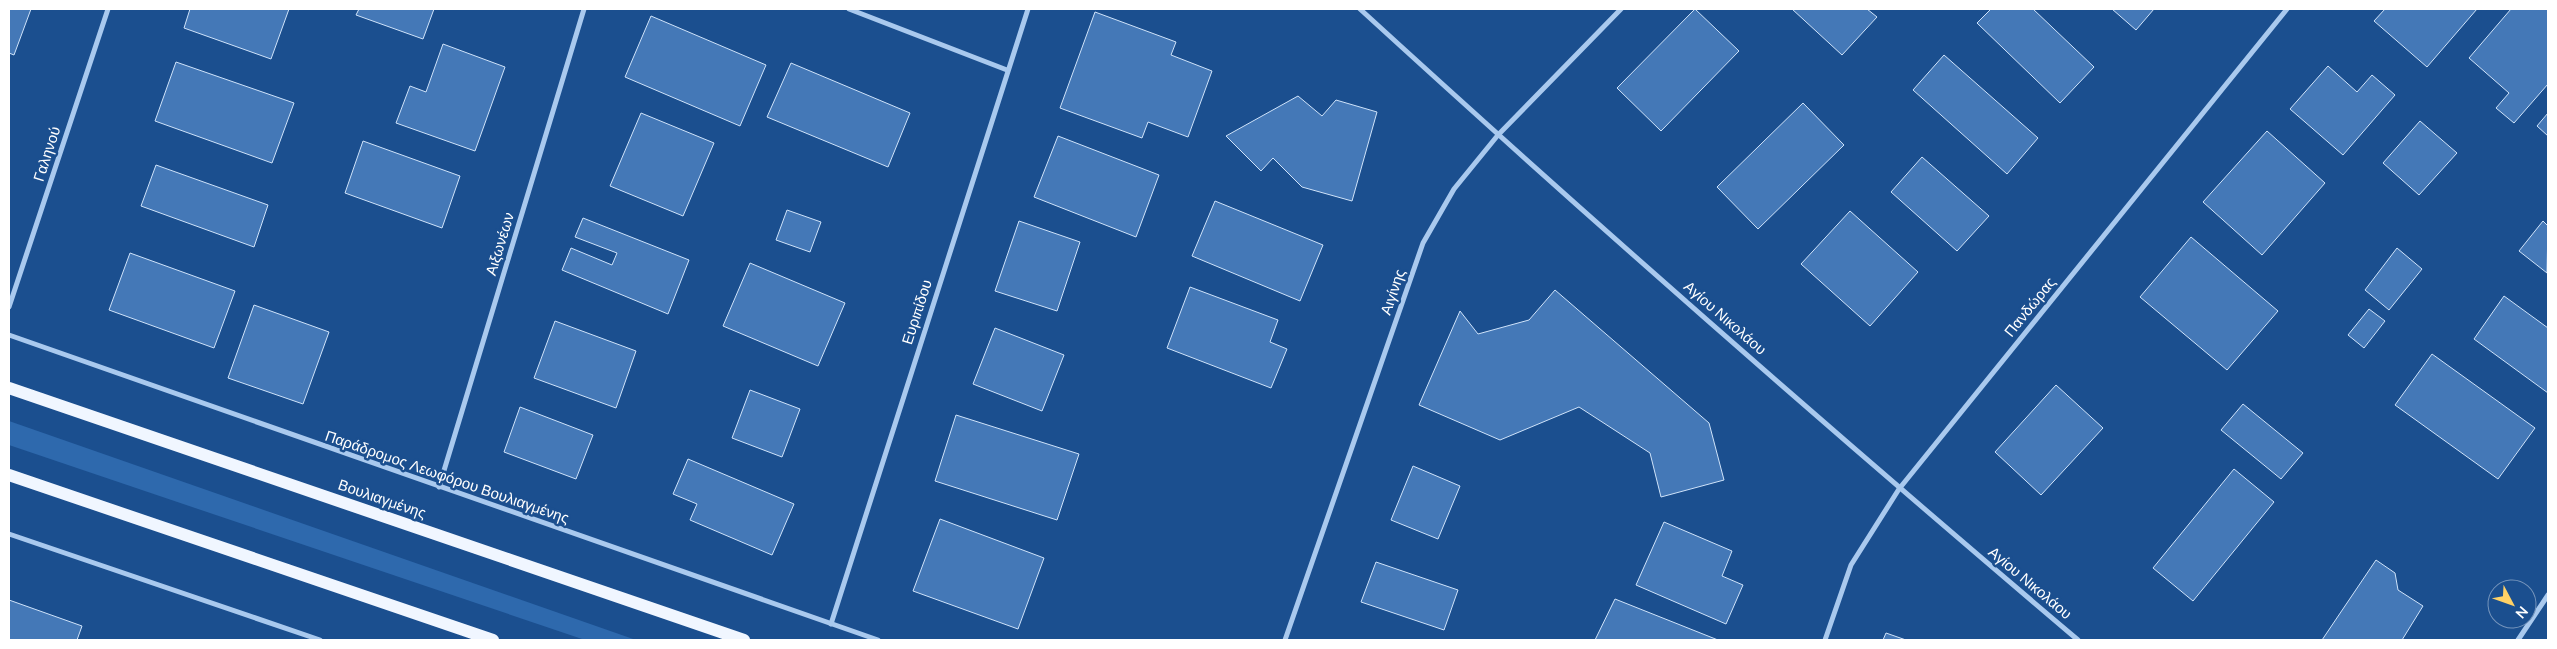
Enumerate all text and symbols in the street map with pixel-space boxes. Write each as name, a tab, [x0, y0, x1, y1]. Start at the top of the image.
street label: Γαληνού	[29, 124, 65, 184]
street label: Αιξωνέων	[481, 210, 519, 278]
street label: Αιγίνης	[1376, 266, 1410, 318]
street label: Πανδώρας	[2000, 273, 2060, 341]
street label: Ευριπίδου	[897, 277, 937, 347]
street label: Αγίου Νικολάου	[1680, 277, 1770, 359]
street label: Παράδρομος Λεωφόρου Βουλιαγμένης	[323, 427, 571, 527]
street label: Βουλιαγμένης	[336, 476, 428, 522]
street label: Αγίου Νικολάου	[1984, 542, 2076, 624]
north arrow	[2487, 579, 2537, 629]
text: N	[2511, 602, 2532, 622]

